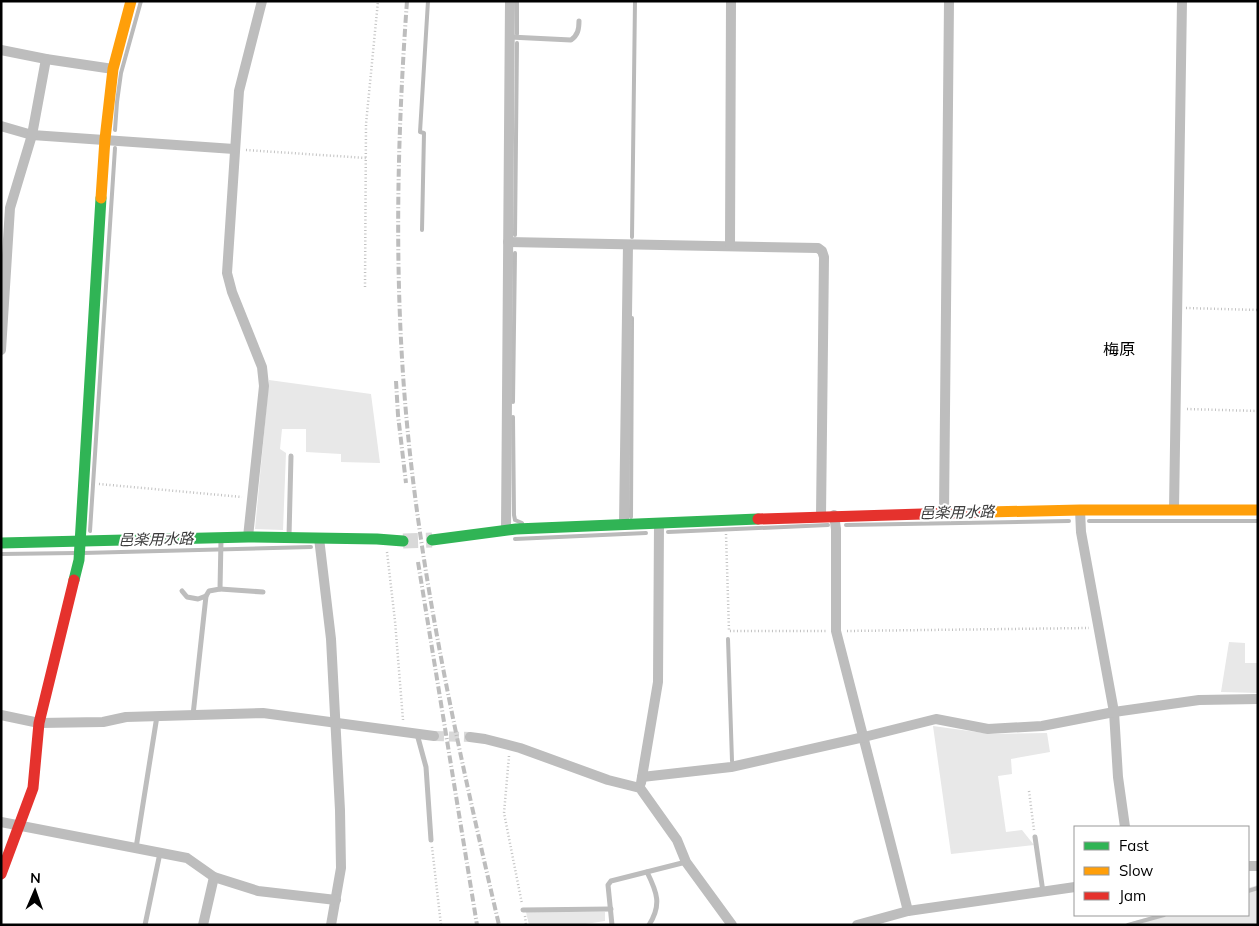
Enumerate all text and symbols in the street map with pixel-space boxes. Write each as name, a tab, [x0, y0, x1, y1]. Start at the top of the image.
district label: 梅原	[1103, 339, 1135, 359]
water label: 邑楽用水路	[919, 502, 997, 522]
water label: 邑楽用水路	[118, 529, 196, 549]
legend	[1074, 826, 1249, 916]
text: Fast	[1119, 836, 1149, 855]
text: Slow	[1119, 861, 1153, 880]
north arrow	[10, 866, 60, 916]
text: N	[30, 869, 41, 887]
text: Jam	[1119, 886, 1146, 905]

